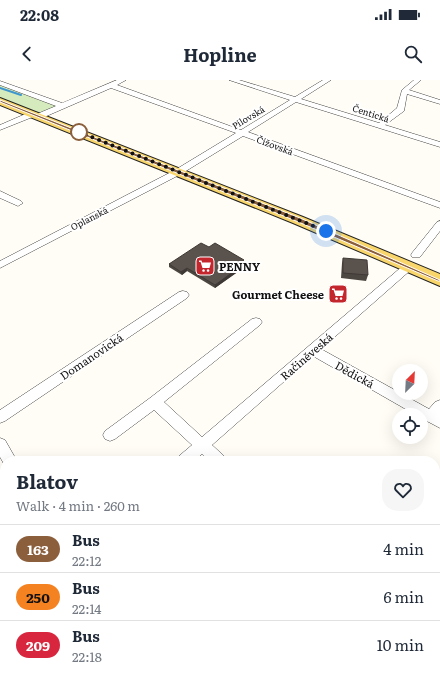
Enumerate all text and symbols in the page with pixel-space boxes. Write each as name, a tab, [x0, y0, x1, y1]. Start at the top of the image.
text: 22:08	[20, 3, 59, 26]
text: Hopline	[183, 41, 257, 68]
icon: back	[16, 43, 38, 65]
icon: search	[402, 43, 424, 65]
street label: Čentická	[351, 100, 391, 126]
street label: Pilovská	[229, 102, 267, 132]
unlabelled marker	[70, 123, 88, 141]
street label: Čížovská	[255, 132, 296, 158]
street label: Oplanská	[68, 203, 110, 233]
your location	[316, 221, 336, 241]
supermarket icon: PENNY	[194, 255, 216, 277]
place label: PENNY	[219, 258, 261, 274]
supermarket icon: Gourmet Cheese	[327, 283, 349, 305]
place label: Gourmet Cheese	[232, 286, 324, 302]
street label: Domanovická	[56, 329, 126, 383]
street label: Račiněveská	[276, 329, 336, 383]
street label: Dědická	[333, 357, 378, 391]
north arrow	[392, 364, 428, 400]
map controls	[392, 364, 428, 444]
button: locate	[392, 408, 428, 444]
text: Blatov	[16, 467, 78, 495]
button: heart	[382, 469, 424, 511]
text: Walk · 4 min · 260 m	[16, 496, 140, 515]
text: Bus	[72, 528, 100, 551]
text: 4 min	[383, 537, 424, 560]
text: 163	[27, 539, 49, 559]
text: 22:12	[72, 551, 101, 570]
text: Bus	[72, 576, 100, 599]
text: 6 min	[383, 585, 424, 608]
text: 250	[26, 587, 50, 607]
text: 22:14	[72, 599, 101, 618]
text: Bus	[72, 624, 100, 647]
text: 10 min	[377, 633, 424, 656]
text: 209	[26, 635, 50, 655]
text: 22:18	[72, 647, 102, 666]

